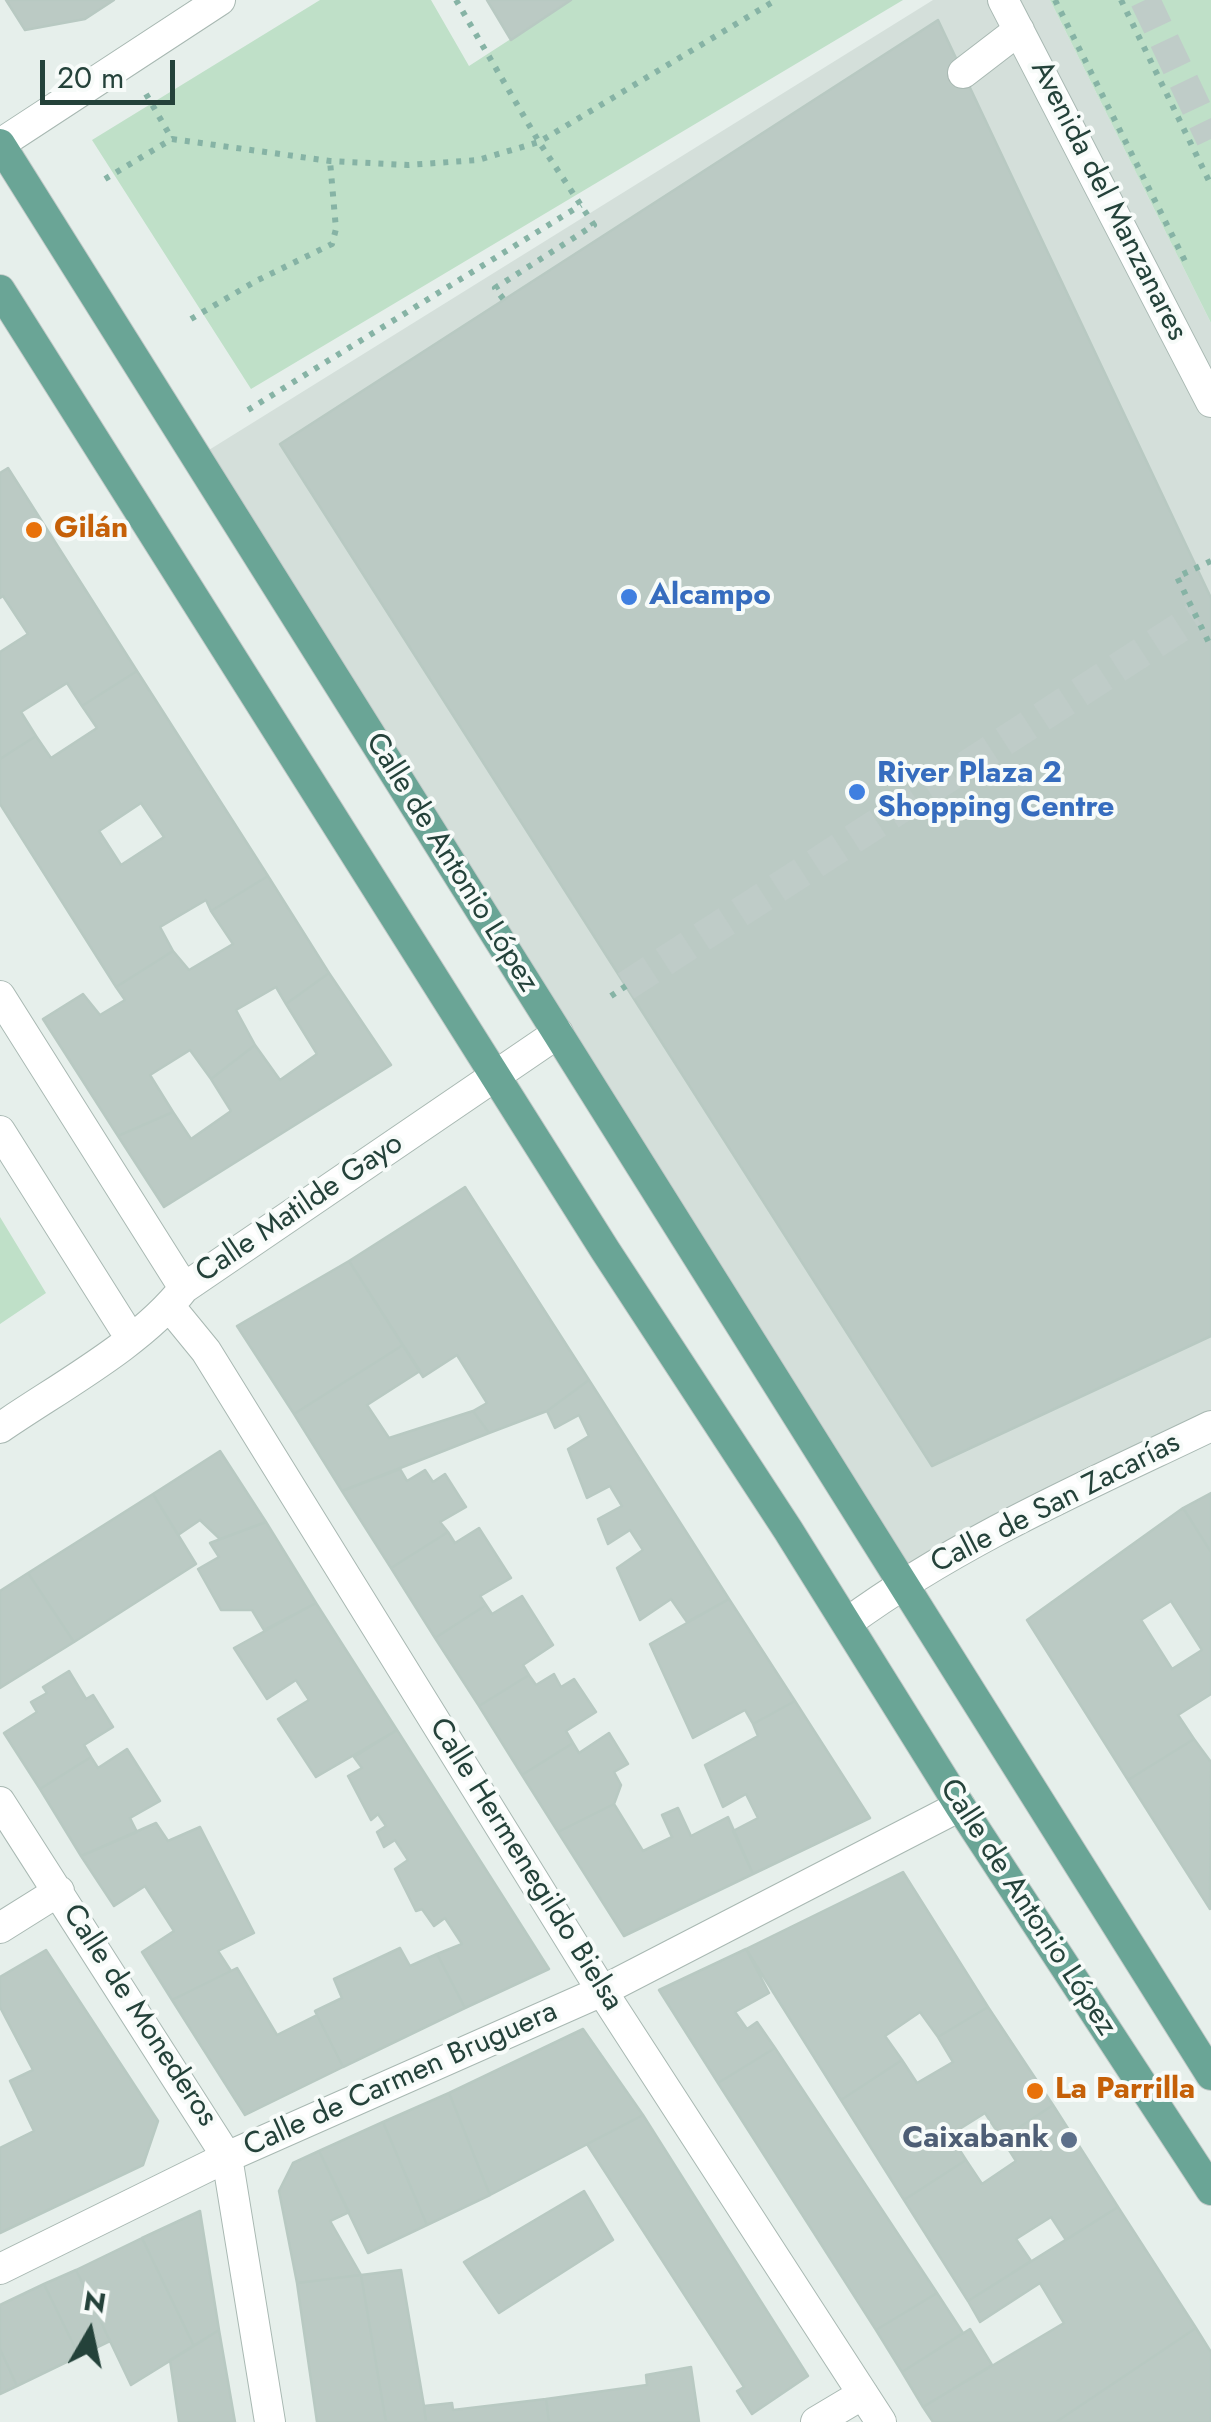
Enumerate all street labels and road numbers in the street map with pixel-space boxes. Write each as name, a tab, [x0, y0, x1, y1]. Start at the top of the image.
street label: Avenida del Manzanares	[1022, 55, 1194, 347]
street label: Calle de Antonio López	[357, 727, 545, 999]
street label: Calle Matilde Gayo	[190, 1126, 410, 1292]
street label: Calle de San Zacarías	[926, 1426, 1186, 1582]
street label: Calle Hermenegildo Bielsa	[420, 1712, 630, 2018]
street label: Calle de Antonio López	[931, 1773, 1123, 2043]
street label: Calle de Monederos	[54, 1898, 224, 2134]
street label: Calle de Carmen Bruguera	[239, 1995, 563, 2165]

